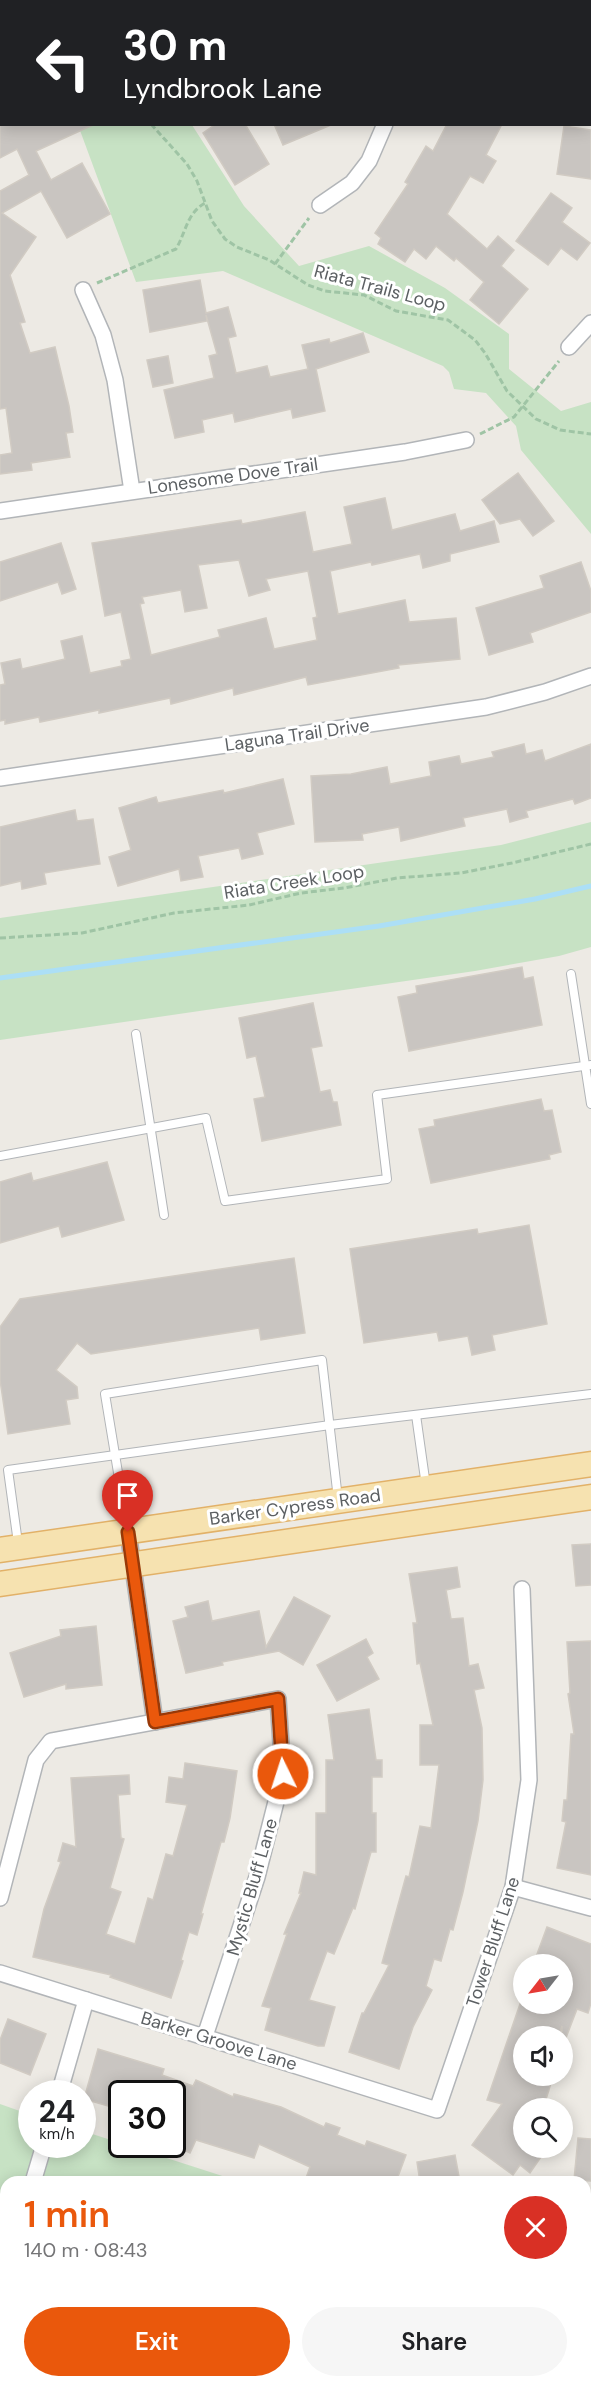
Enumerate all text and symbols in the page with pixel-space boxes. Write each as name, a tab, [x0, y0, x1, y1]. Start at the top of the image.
text: 30 m	[123, 18, 227, 73]
icon: left	[24, 24, 102, 102]
text: Lyndbrook Lane	[123, 71, 322, 106]
street label: Riata Trails Loop	[311, 259, 449, 317]
street label: Lonesome Dove Trail	[146, 452, 320, 500]
street label: Laguna Trail Drive	[223, 713, 371, 757]
street label: Riata Creek Loop	[222, 859, 366, 905]
pin	[102, 1470, 153, 1532]
icon: arrive	[111, 1479, 144, 1512]
street label: Barker Cypress Road	[208, 1483, 382, 1531]
position arrow	[251, 1742, 315, 1806]
street label: Mystic Bluff Lane	[221, 1816, 283, 1958]
street label: Tower Bluff Lane	[461, 1874, 525, 2010]
north arrow	[513, 1954, 573, 2014]
map controls	[513, 1954, 573, 2158]
street label: Barker Groove Lane	[138, 2006, 300, 2076]
button: sound	[513, 2026, 573, 2086]
speed limit sign: 30	[108, 2080, 186, 2158]
text: 24	[39, 2092, 75, 2131]
button: search	[513, 2098, 573, 2158]
text: km/h	[39, 2124, 75, 2144]
text: 1 min	[24, 2191, 110, 2238]
button: close	[504, 2196, 567, 2259]
text: 140 m · 08:43	[24, 2237, 148, 2263]
button: Exit	[24, 2307, 290, 2376]
button: Share	[302, 2307, 567, 2376]

